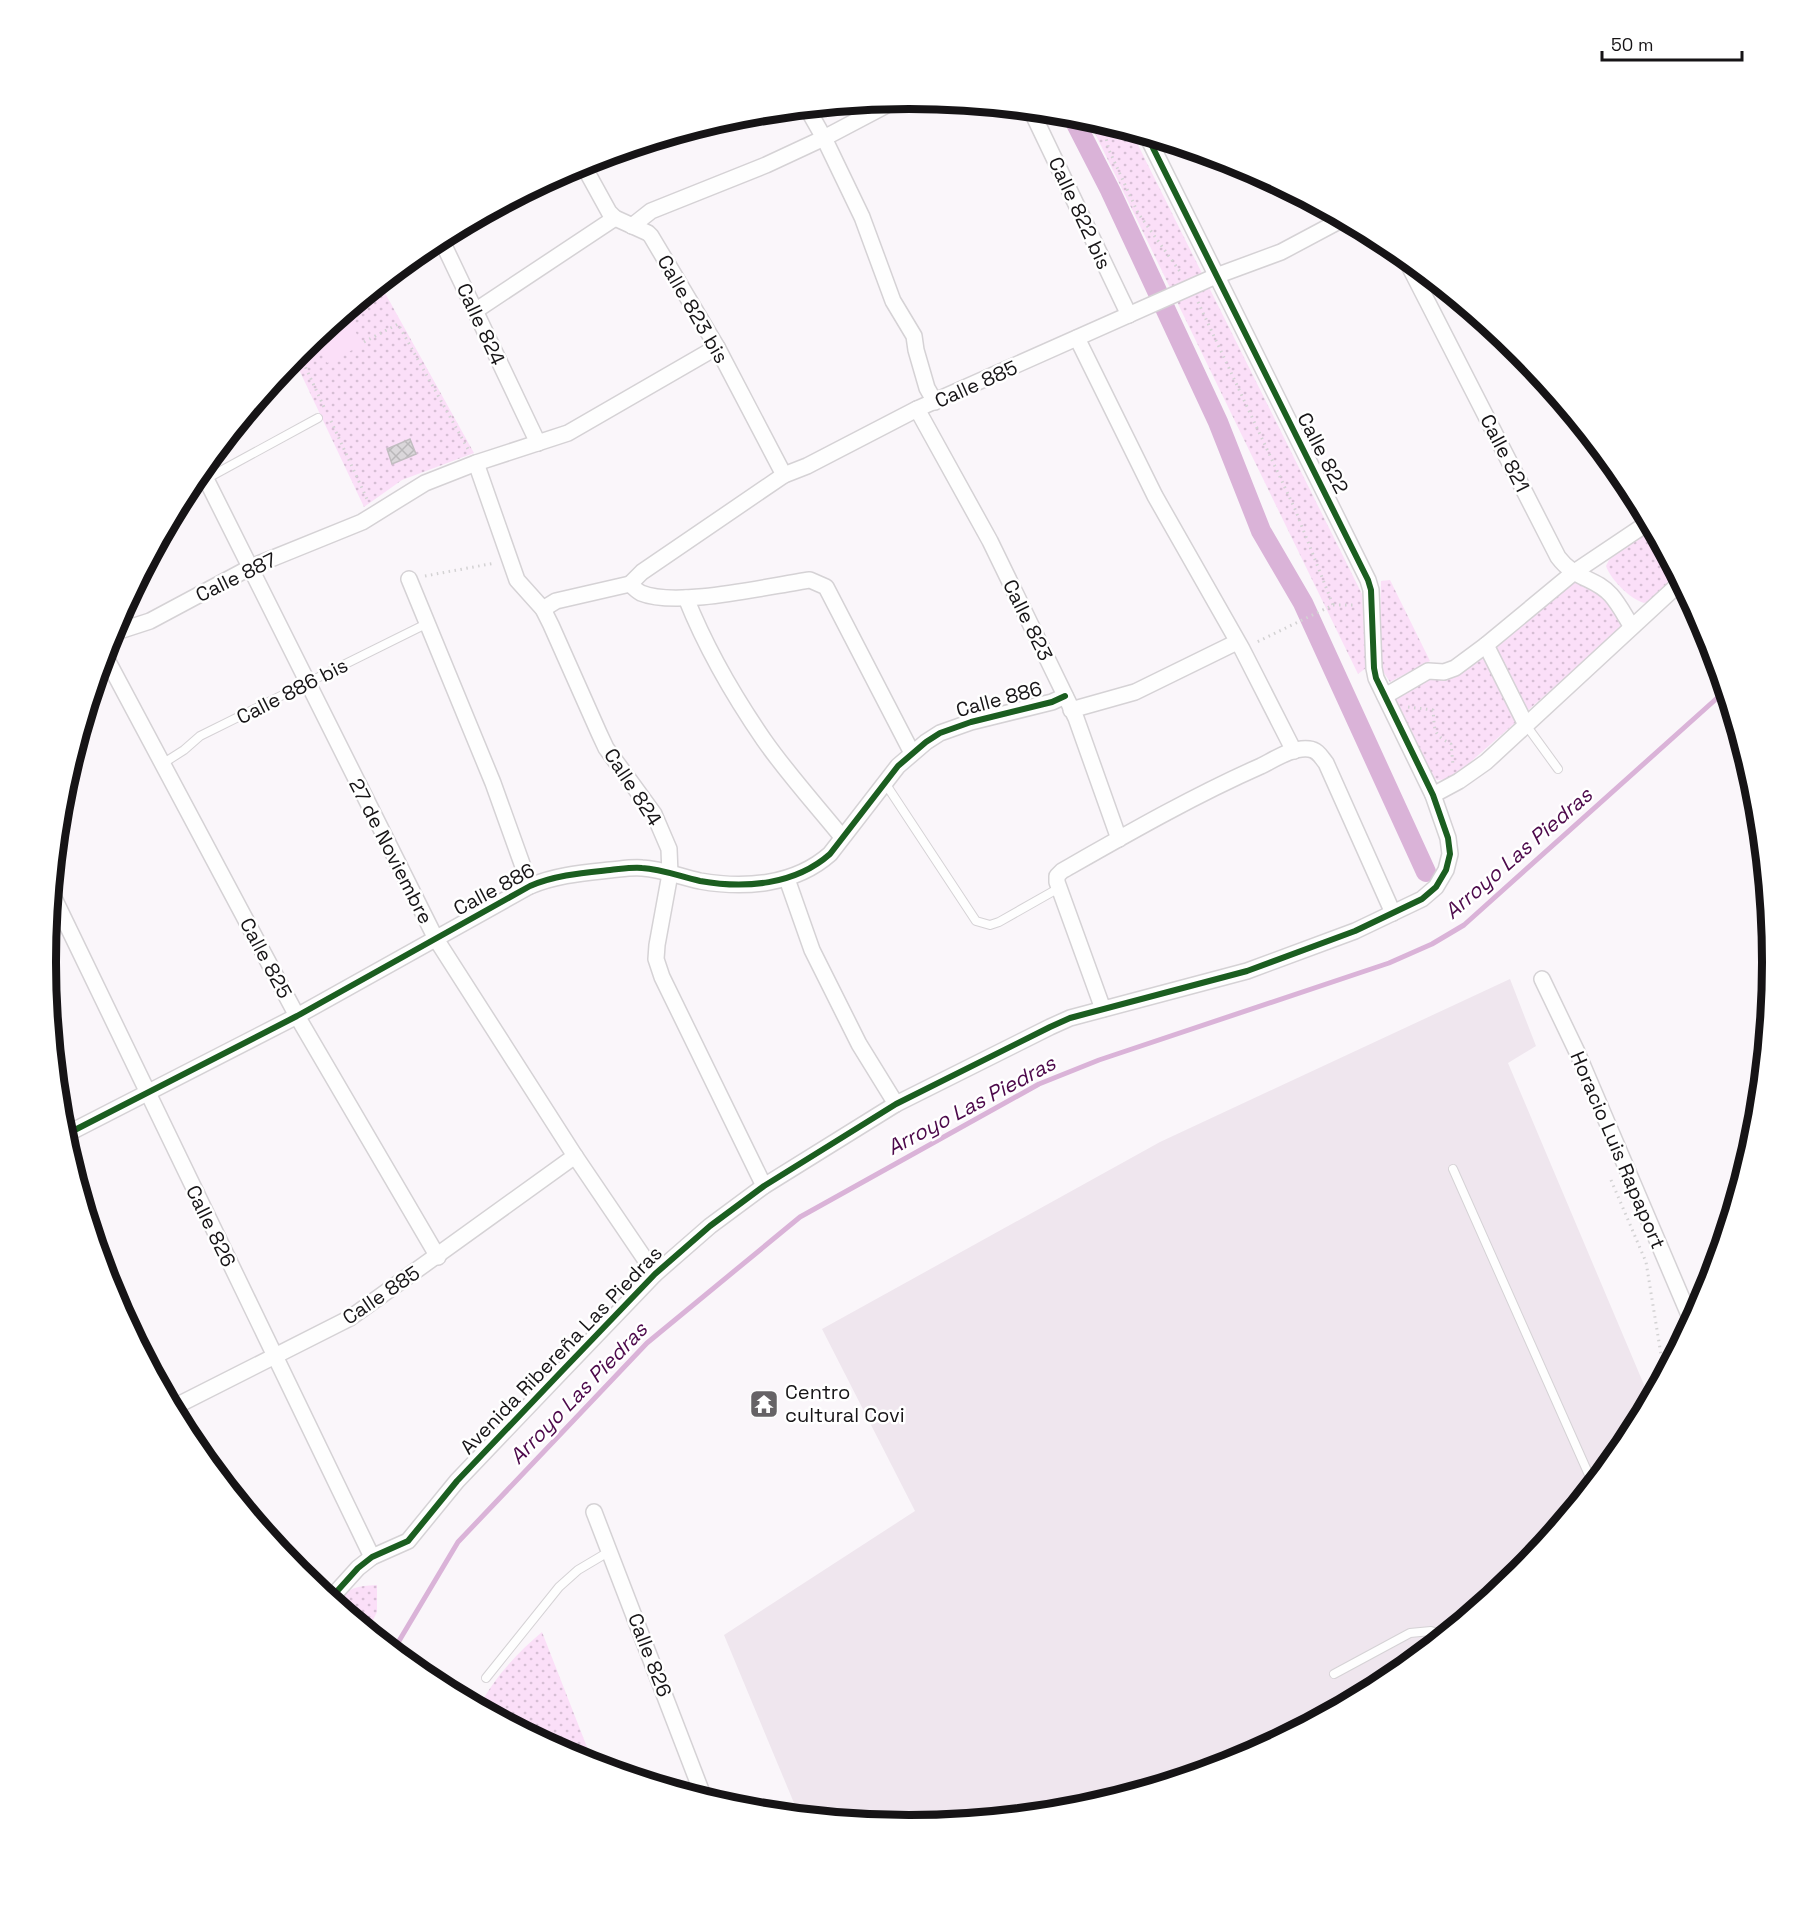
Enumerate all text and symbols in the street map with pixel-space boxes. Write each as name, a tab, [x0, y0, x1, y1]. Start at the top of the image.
scale bar	[1602, 24, 1742, 62]
text: 50 m	[1611, 33, 1653, 56]
street label: Calle 822 bis	[1043, 153, 1117, 273]
street label: Calle 823 bis	[651, 250, 735, 368]
street label: Calle 824	[451, 279, 511, 369]
street label: Calle 885	[931, 354, 1022, 414]
street label: Calle 822	[1292, 408, 1354, 498]
street label: Calle 821	[1474, 410, 1536, 496]
street label: Calle 887	[191, 546, 281, 608]
street label: Calle 823	[997, 575, 1059, 665]
street label: Calle 886 bis	[232, 652, 352, 730]
street label: Calle 886	[953, 675, 1045, 723]
street label: Calle 824	[598, 743, 668, 831]
street label: 27 de Noviembre	[343, 774, 439, 928]
water label: Arroyo Las Piedras	[1439, 781, 1598, 925]
street label: Calle 886	[449, 857, 539, 921]
street label: Calle 825	[234, 913, 298, 1003]
street label: Horacio Luis Rapaport	[1565, 1047, 1671, 1253]
water label: Arroyo Las Piedras	[882, 1049, 1061, 1161]
street label: Calle 826	[180, 1181, 242, 1271]
street label: Avenida Ribereña Las Piedras	[454, 1240, 668, 1460]
street label: Calle 885	[337, 1260, 425, 1330]
water label: Arroyo Las Piedras	[503, 1316, 653, 1470]
place label: Centro cultural Covi	[785, 1379, 905, 1428]
temple icon: Centro cultural Covi	[748, 1388, 780, 1420]
street label: Calle 826	[622, 1609, 678, 1701]

